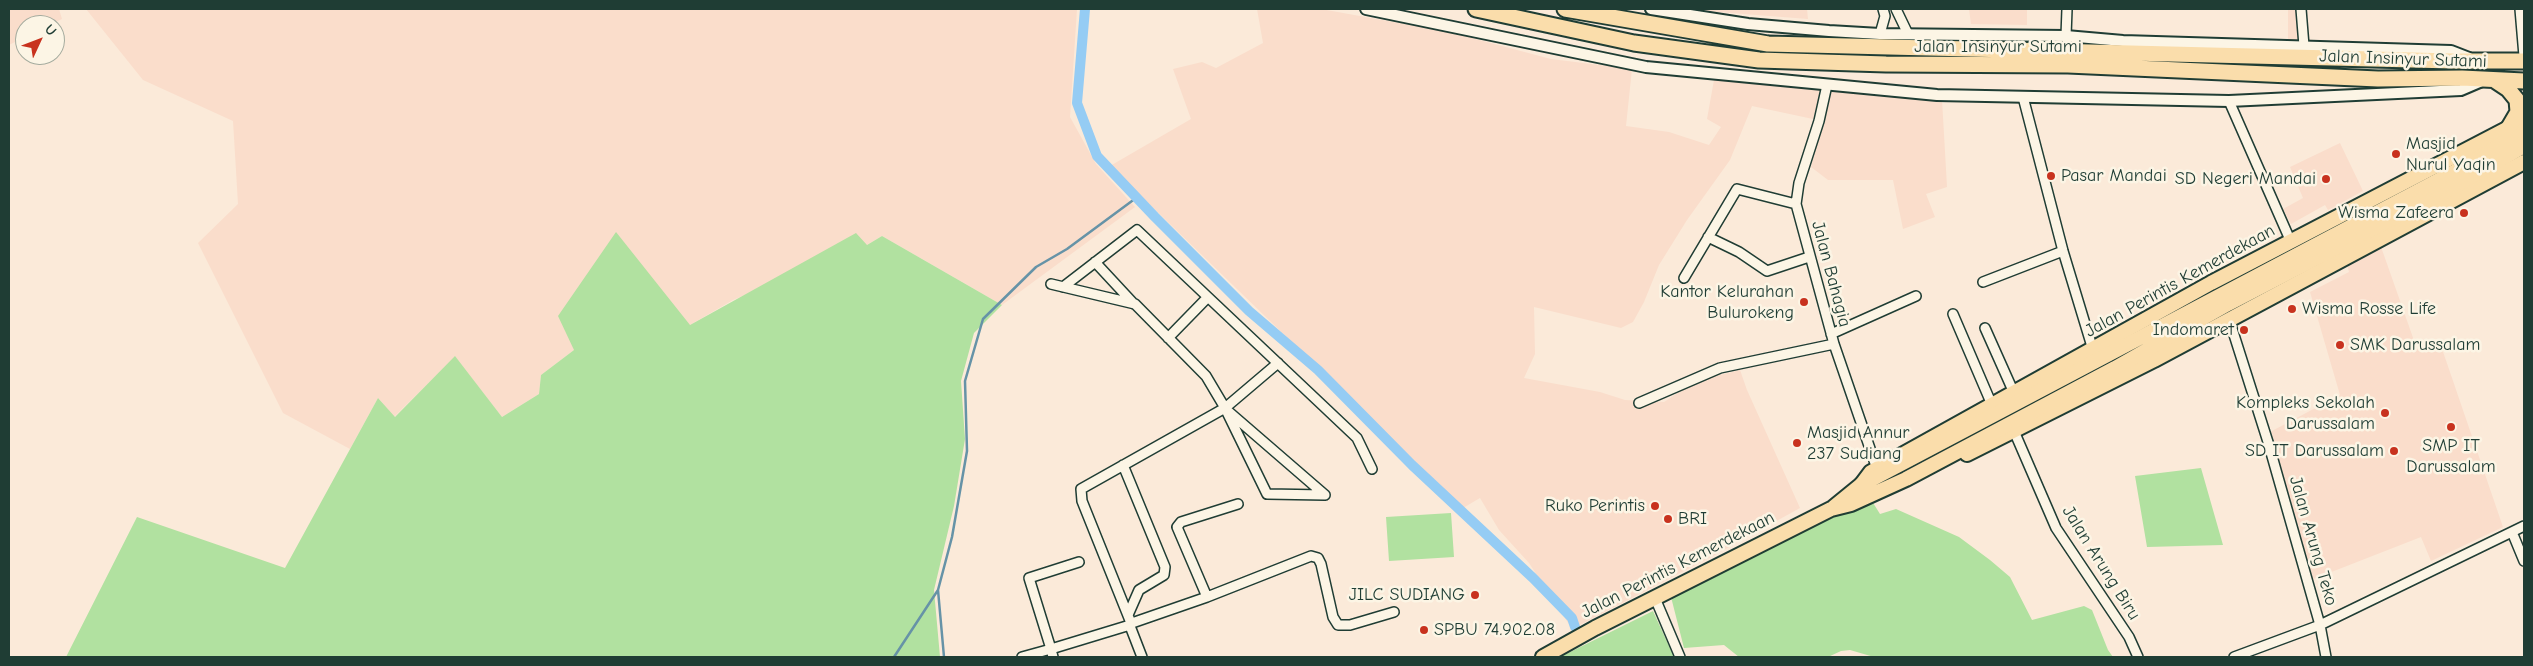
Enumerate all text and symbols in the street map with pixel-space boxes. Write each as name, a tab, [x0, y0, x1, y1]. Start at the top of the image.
north arrow	[15, 15, 65, 65]
text: U	[41, 21, 60, 39]
street label: Jalan Insinyur Sutami	[1914, 36, 2082, 58]
street label: Jalan Insinyur Sutami	[2319, 45, 2487, 73]
place label: Masjid Nurul Yaqin	[2406, 133, 2496, 176]
marker: Masjid Nurul Yaqin	[2390, 148, 2402, 160]
place label: Pasar Mandai	[2061, 165, 2167, 187]
place label: SD Negeri Mandai	[2175, 168, 2316, 190]
marker: Pasar Mandai	[2045, 170, 2057, 182]
marker: SD Negeri Mandai	[2320, 173, 2332, 185]
place label: Wisma Zafeera	[2338, 202, 2454, 224]
marker: Wisma Zafeera	[2458, 207, 2470, 219]
street label: Jalan Bahagia	[1806, 219, 1856, 329]
street label: Jalan Perintis Kemerdekaan	[2081, 220, 2279, 342]
place label: Kantor Kelurahan Bulurokeng	[1660, 281, 1794, 324]
marker: Kantor Kelurahan Bulurokeng	[1798, 296, 1810, 308]
place label: Wisma Rosse Life	[2302, 298, 2436, 320]
marker: Wisma Rosse Life	[2286, 303, 2298, 315]
place label: Indomaret	[2153, 319, 2234, 341]
marker: Indomaret	[2238, 324, 2250, 336]
place label: SMK Darussalam	[2350, 334, 2480, 356]
marker: SMK Darussalam	[2334, 339, 2346, 351]
place label: Kompleks Sekolah Darussalam	[2236, 392, 2375, 434]
marker: Kompleks Sekolah Darussalam	[2379, 407, 2391, 419]
marker: SMP IT Darussalam	[2445, 421, 2457, 433]
place label: Masjid Annur 237 Sudiang	[1807, 422, 1909, 464]
place label: SMP IT Darussalam	[2406, 435, 2496, 478]
marker: Masjid Annur 237 Sudiang	[1791, 437, 1803, 449]
place label: SD IT Darussalam	[2245, 440, 2384, 462]
marker: SD IT Darussalam	[2388, 445, 2400, 457]
street label: Jalan Arung Teko	[2284, 474, 2342, 608]
place label: Ruko Perintis	[1545, 495, 1645, 517]
marker: Ruko Perintis	[1649, 500, 1661, 512]
street label: Jalan Arung Biru	[2057, 502, 2145, 624]
street label: Jalan Perintis Kemerdekaan	[1578, 507, 1778, 623]
place label: BRI	[1678, 508, 1707, 530]
marker: BRI	[1662, 513, 1674, 525]
place label: JILC SUDIANG	[1349, 584, 1465, 606]
marker: JILC SUDIANG	[1469, 589, 1481, 601]
place label: SPBU 74.902.08	[1434, 619, 1555, 641]
marker: SPBU 74.902.08	[1418, 624, 1430, 636]

